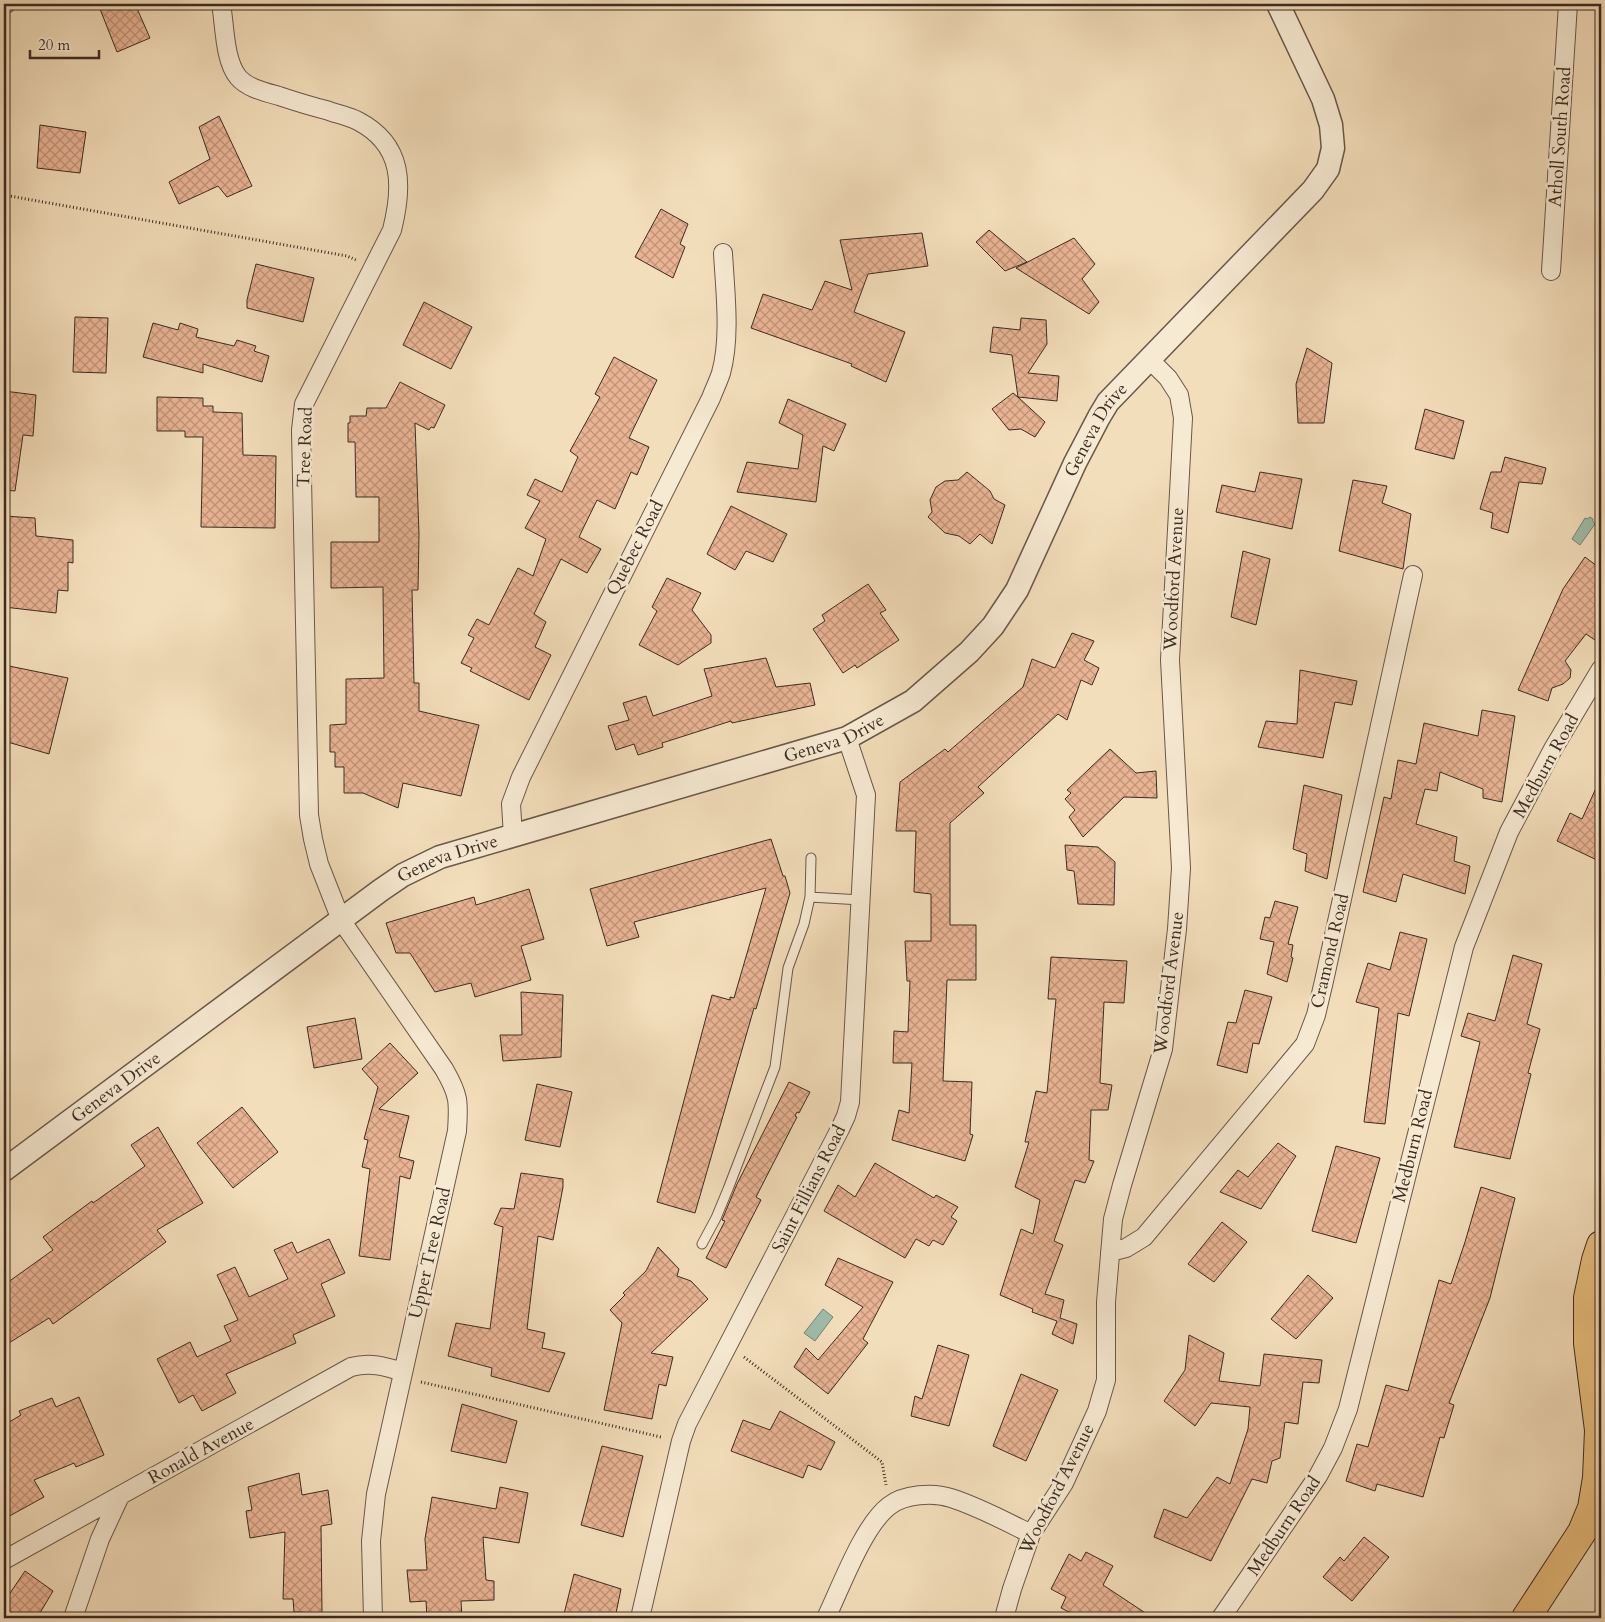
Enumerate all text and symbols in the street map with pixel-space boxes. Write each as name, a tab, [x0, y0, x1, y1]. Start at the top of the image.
scale bar	[30, 28, 99, 60]
text: 20 m	[38, 35, 70, 55]
street label: Atholl South Road	[1543, 66, 1577, 208]
street label: Geneva Drive	[1058, 377, 1133, 481]
street label: Tree Road	[291, 406, 319, 488]
street label: Quebec Road	[600, 496, 670, 600]
street label: Woodford Avenue	[1158, 507, 1190, 652]
street label: Geneva Drive	[781, 707, 889, 768]
street label: Medburn Road	[1507, 709, 1585, 823]
street label: Geneva Drive	[393, 828, 501, 889]
street label: Cramond Road	[1305, 891, 1355, 1011]
street label: Woodford Avenue	[1148, 910, 1190, 1057]
street label: Geneva Drive	[66, 1045, 166, 1129]
street label: Medburn Road	[1387, 1087, 1439, 1205]
street label: Saint Fillians Road	[766, 1120, 852, 1257]
street label: Upper Tree Road	[403, 1185, 457, 1321]
street label: Ronald Avenue	[144, 1412, 258, 1490]
street label: Woodford Avenue	[1013, 1419, 1101, 1559]
street label: Medburn Road	[1241, 1471, 1327, 1581]

